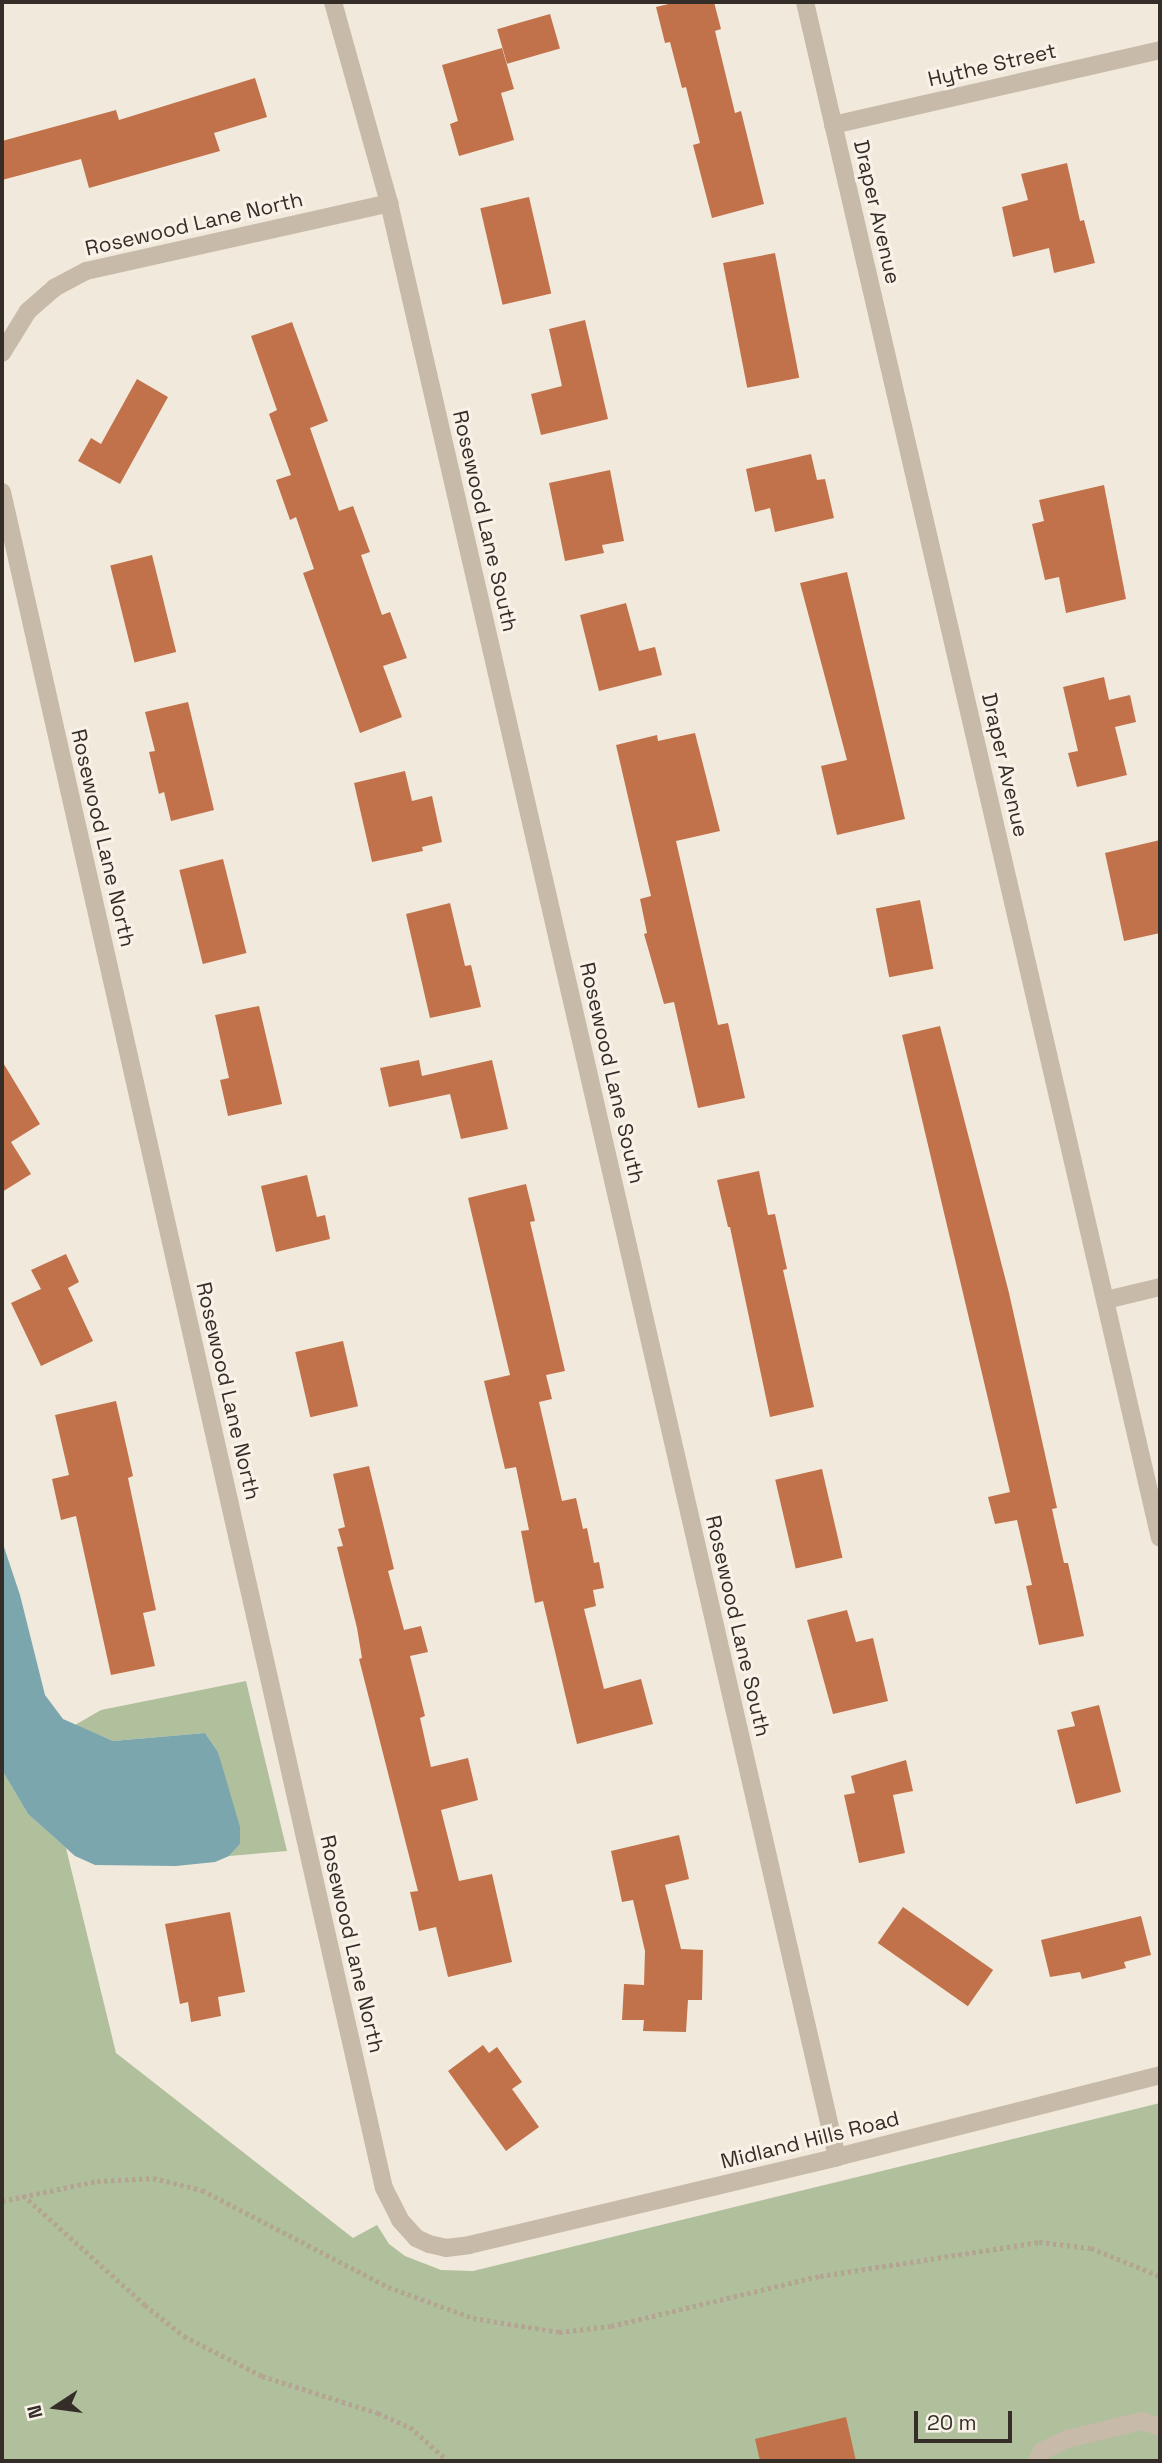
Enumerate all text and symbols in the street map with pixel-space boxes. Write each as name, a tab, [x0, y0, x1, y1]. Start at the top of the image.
street label: Hythe Street	[925, 38, 1059, 92]
street label: Draper Avenue	[848, 138, 906, 286]
street label: Rosewood Lane North	[83, 187, 305, 261]
street label: Rosewood Lane South	[447, 408, 523, 634]
street label: Draper Avenue	[976, 691, 1034, 839]
street label: Rosewood Lane North	[66, 727, 140, 949]
street label: Rosewood Lane South	[574, 960, 650, 1186]
street label: Rosewood Lane North	[191, 1280, 265, 1502]
street label: Rosewood Lane South	[700, 1513, 776, 1739]
street label: Rosewood Lane North	[315, 1833, 389, 2055]
street label: Midland Hills Road	[718, 2106, 902, 2174]
north arrow	[21, 2372, 91, 2442]
scale bar	[917, 2396, 1015, 2440]
text: N	[21, 2403, 49, 2421]
text: 20 m	[927, 2409, 977, 2436]

